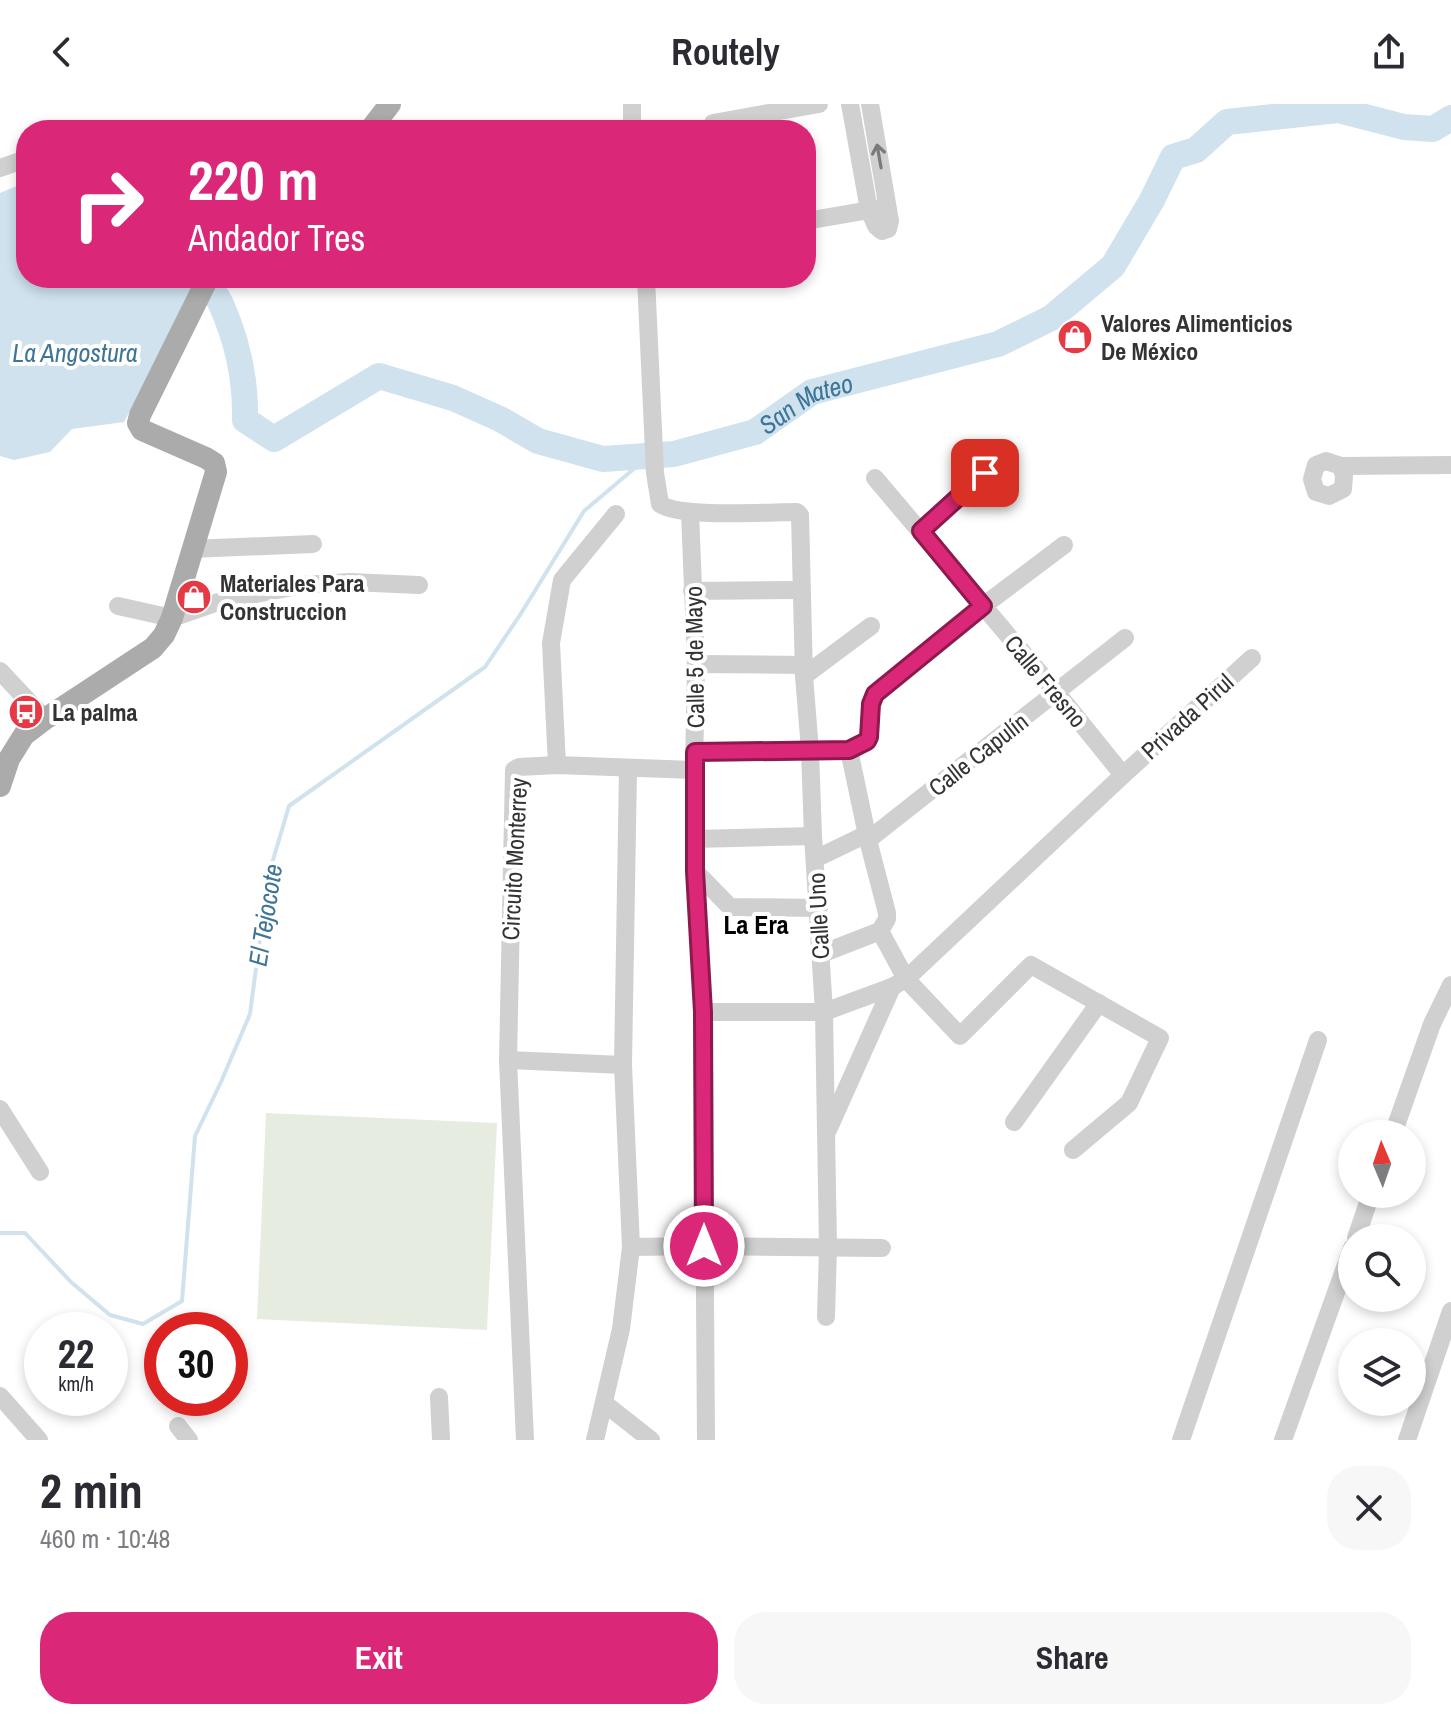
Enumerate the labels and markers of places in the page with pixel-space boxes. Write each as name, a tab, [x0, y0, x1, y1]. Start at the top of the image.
place label: Valores Alimenticios De México	[1101, 307, 1293, 367]
shop icon: Valores Alimenticios De México	[1056, 318, 1094, 356]
pin	[951, 439, 1019, 507]
place label: Materiales Para Construccion	[220, 567, 364, 627]
shop icon: Materiales Para Construccion	[175, 578, 213, 616]
bus stop icon: La palma	[7, 693, 45, 731]
place label: La palma	[52, 696, 137, 728]

